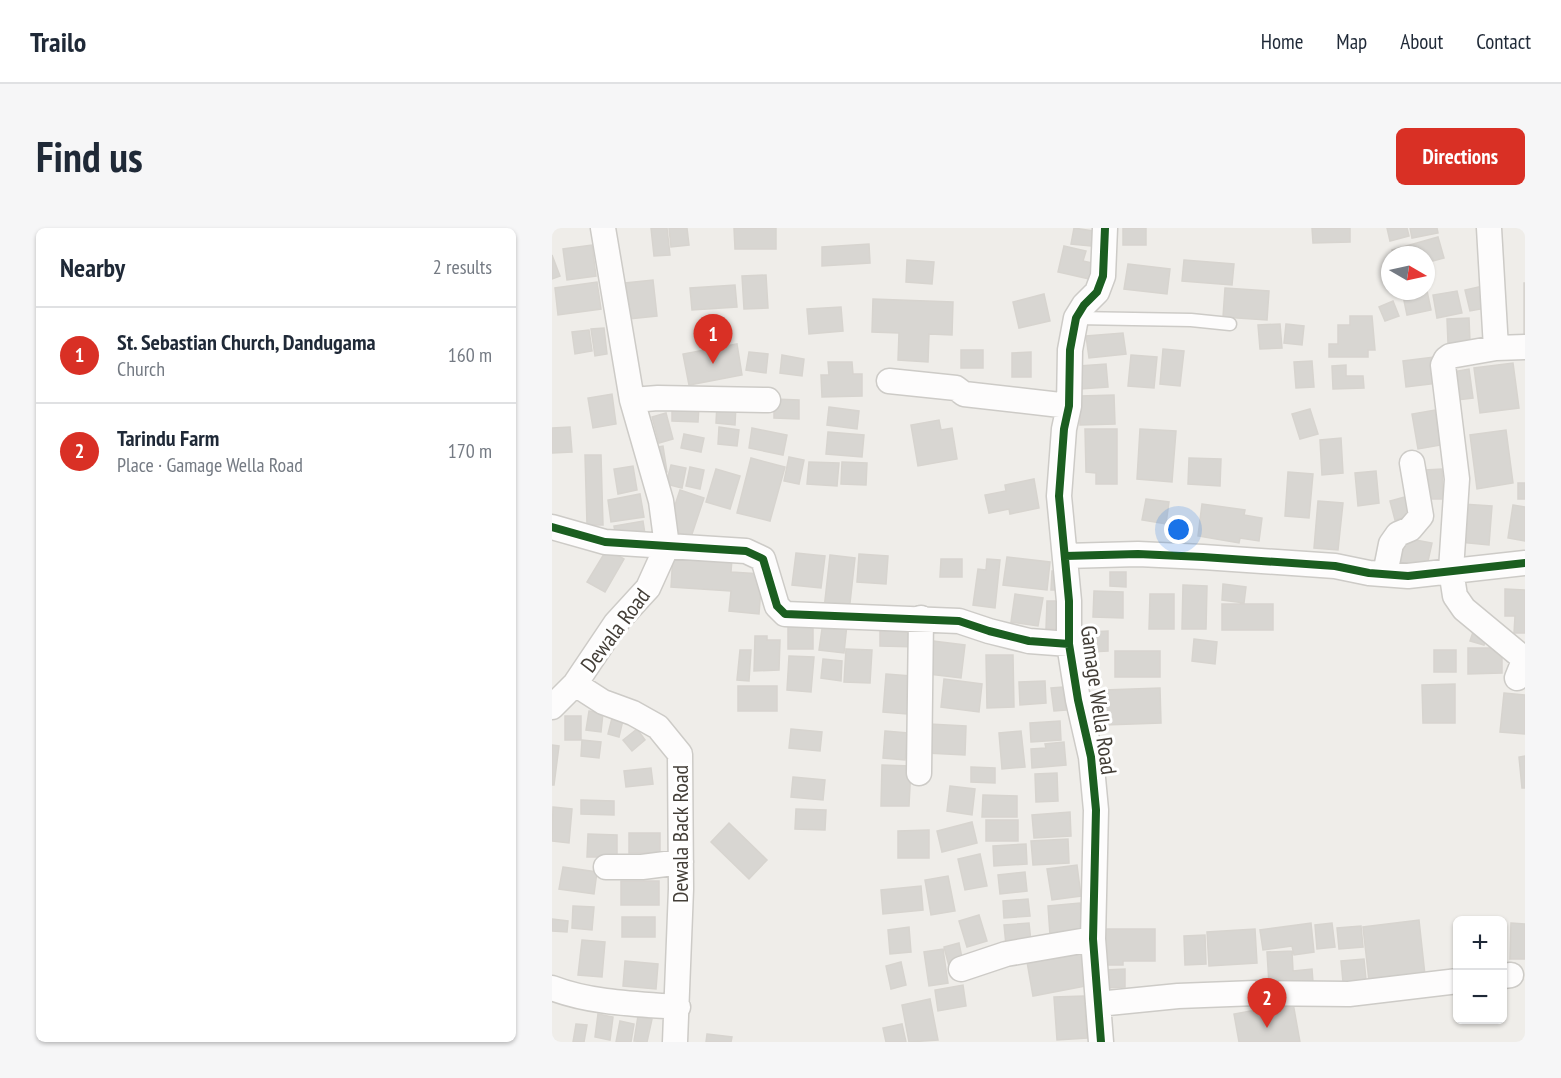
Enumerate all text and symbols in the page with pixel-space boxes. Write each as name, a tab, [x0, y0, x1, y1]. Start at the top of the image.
text: Trailo	[30, 23, 86, 60]
text: Home	[1261, 28, 1303, 55]
text: Map	[1336, 28, 1367, 55]
text: About	[1400, 28, 1443, 55]
text: Contact	[1476, 28, 1531, 55]
button: Directions	[1396, 128, 1525, 185]
text: Find us	[36, 129, 143, 184]
north arrow	[1381, 246, 1435, 300]
text: Nearby	[60, 251, 125, 284]
text: 2 results	[433, 254, 492, 280]
pin: 1	[694, 314, 732, 364]
text: St. Sebastian Church, Dandugama	[117, 328, 376, 356]
text: 1	[75, 342, 84, 368]
text: 160 m	[448, 342, 492, 368]
text: Church	[117, 356, 165, 382]
text: Tarindu Farm	[117, 424, 219, 452]
text: 2	[75, 438, 84, 464]
text: 170 m	[448, 438, 492, 464]
text: Place · Gamage Wella Road	[117, 452, 303, 478]
your location	[1164, 515, 1193, 544]
street label: Dewala Road	[574, 582, 656, 678]
street label: Gamage Wella Road	[1075, 624, 1123, 776]
street label: Dewala Back Road	[666, 765, 694, 903]
map controls	[1453, 916, 1507, 1024]
button: +	[1453, 916, 1507, 970]
button: −	[1453, 970, 1507, 1024]
pin: 2	[1248, 978, 1286, 1028]

